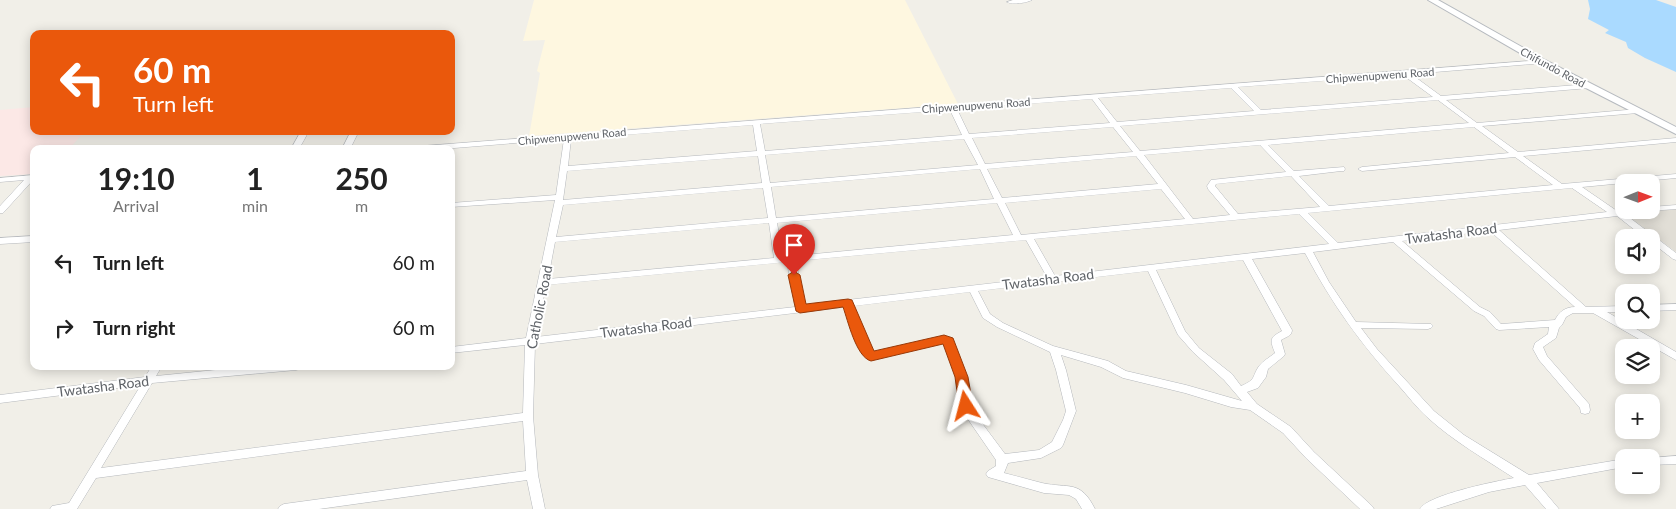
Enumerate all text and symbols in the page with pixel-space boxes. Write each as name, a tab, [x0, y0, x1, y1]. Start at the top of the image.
street label: Chifundo Road	[1518, 44, 1588, 90]
text: 60 m	[133, 48, 211, 90]
icon: left	[50, 50, 115, 115]
street label: Chipwenupwenu Road	[1325, 65, 1435, 85]
text: Turn left	[133, 90, 214, 117]
street label: Chipwenupwenu Road	[921, 95, 1031, 115]
street label: Chipwenupwenu Road	[517, 125, 627, 147]
text: 19:10	[97, 160, 175, 196]
text: 1	[246, 160, 264, 196]
text: 250	[335, 160, 388, 196]
north arrow	[1615, 174, 1660, 219]
map controls	[1615, 174, 1660, 494]
text: Arrival	[113, 196, 159, 215]
text: min	[242, 196, 268, 215]
text: m	[355, 196, 368, 215]
street label: Twatasha Road	[1404, 219, 1498, 247]
pin	[773, 224, 815, 275]
button: sound	[1615, 229, 1660, 274]
icon: arrive	[780, 231, 808, 259]
icon: left	[50, 249, 78, 277]
text: Turn left	[93, 251, 164, 274]
text: 60 m	[392, 251, 435, 274]
street label: Catholic Road	[523, 264, 555, 350]
street label: Twatasha Road	[1001, 265, 1095, 293]
button: search	[1615, 284, 1660, 329]
street label: Twatasha Road	[599, 313, 693, 341]
icon: right	[50, 314, 78, 342]
text: Turn right	[93, 316, 175, 339]
text: 60 m	[392, 316, 435, 339]
button: layers	[1615, 339, 1660, 384]
street label: Twatasha Road	[56, 372, 150, 400]
position arrow	[939, 379, 991, 431]
button: +	[1615, 394, 1660, 439]
button: −	[1615, 449, 1660, 494]

